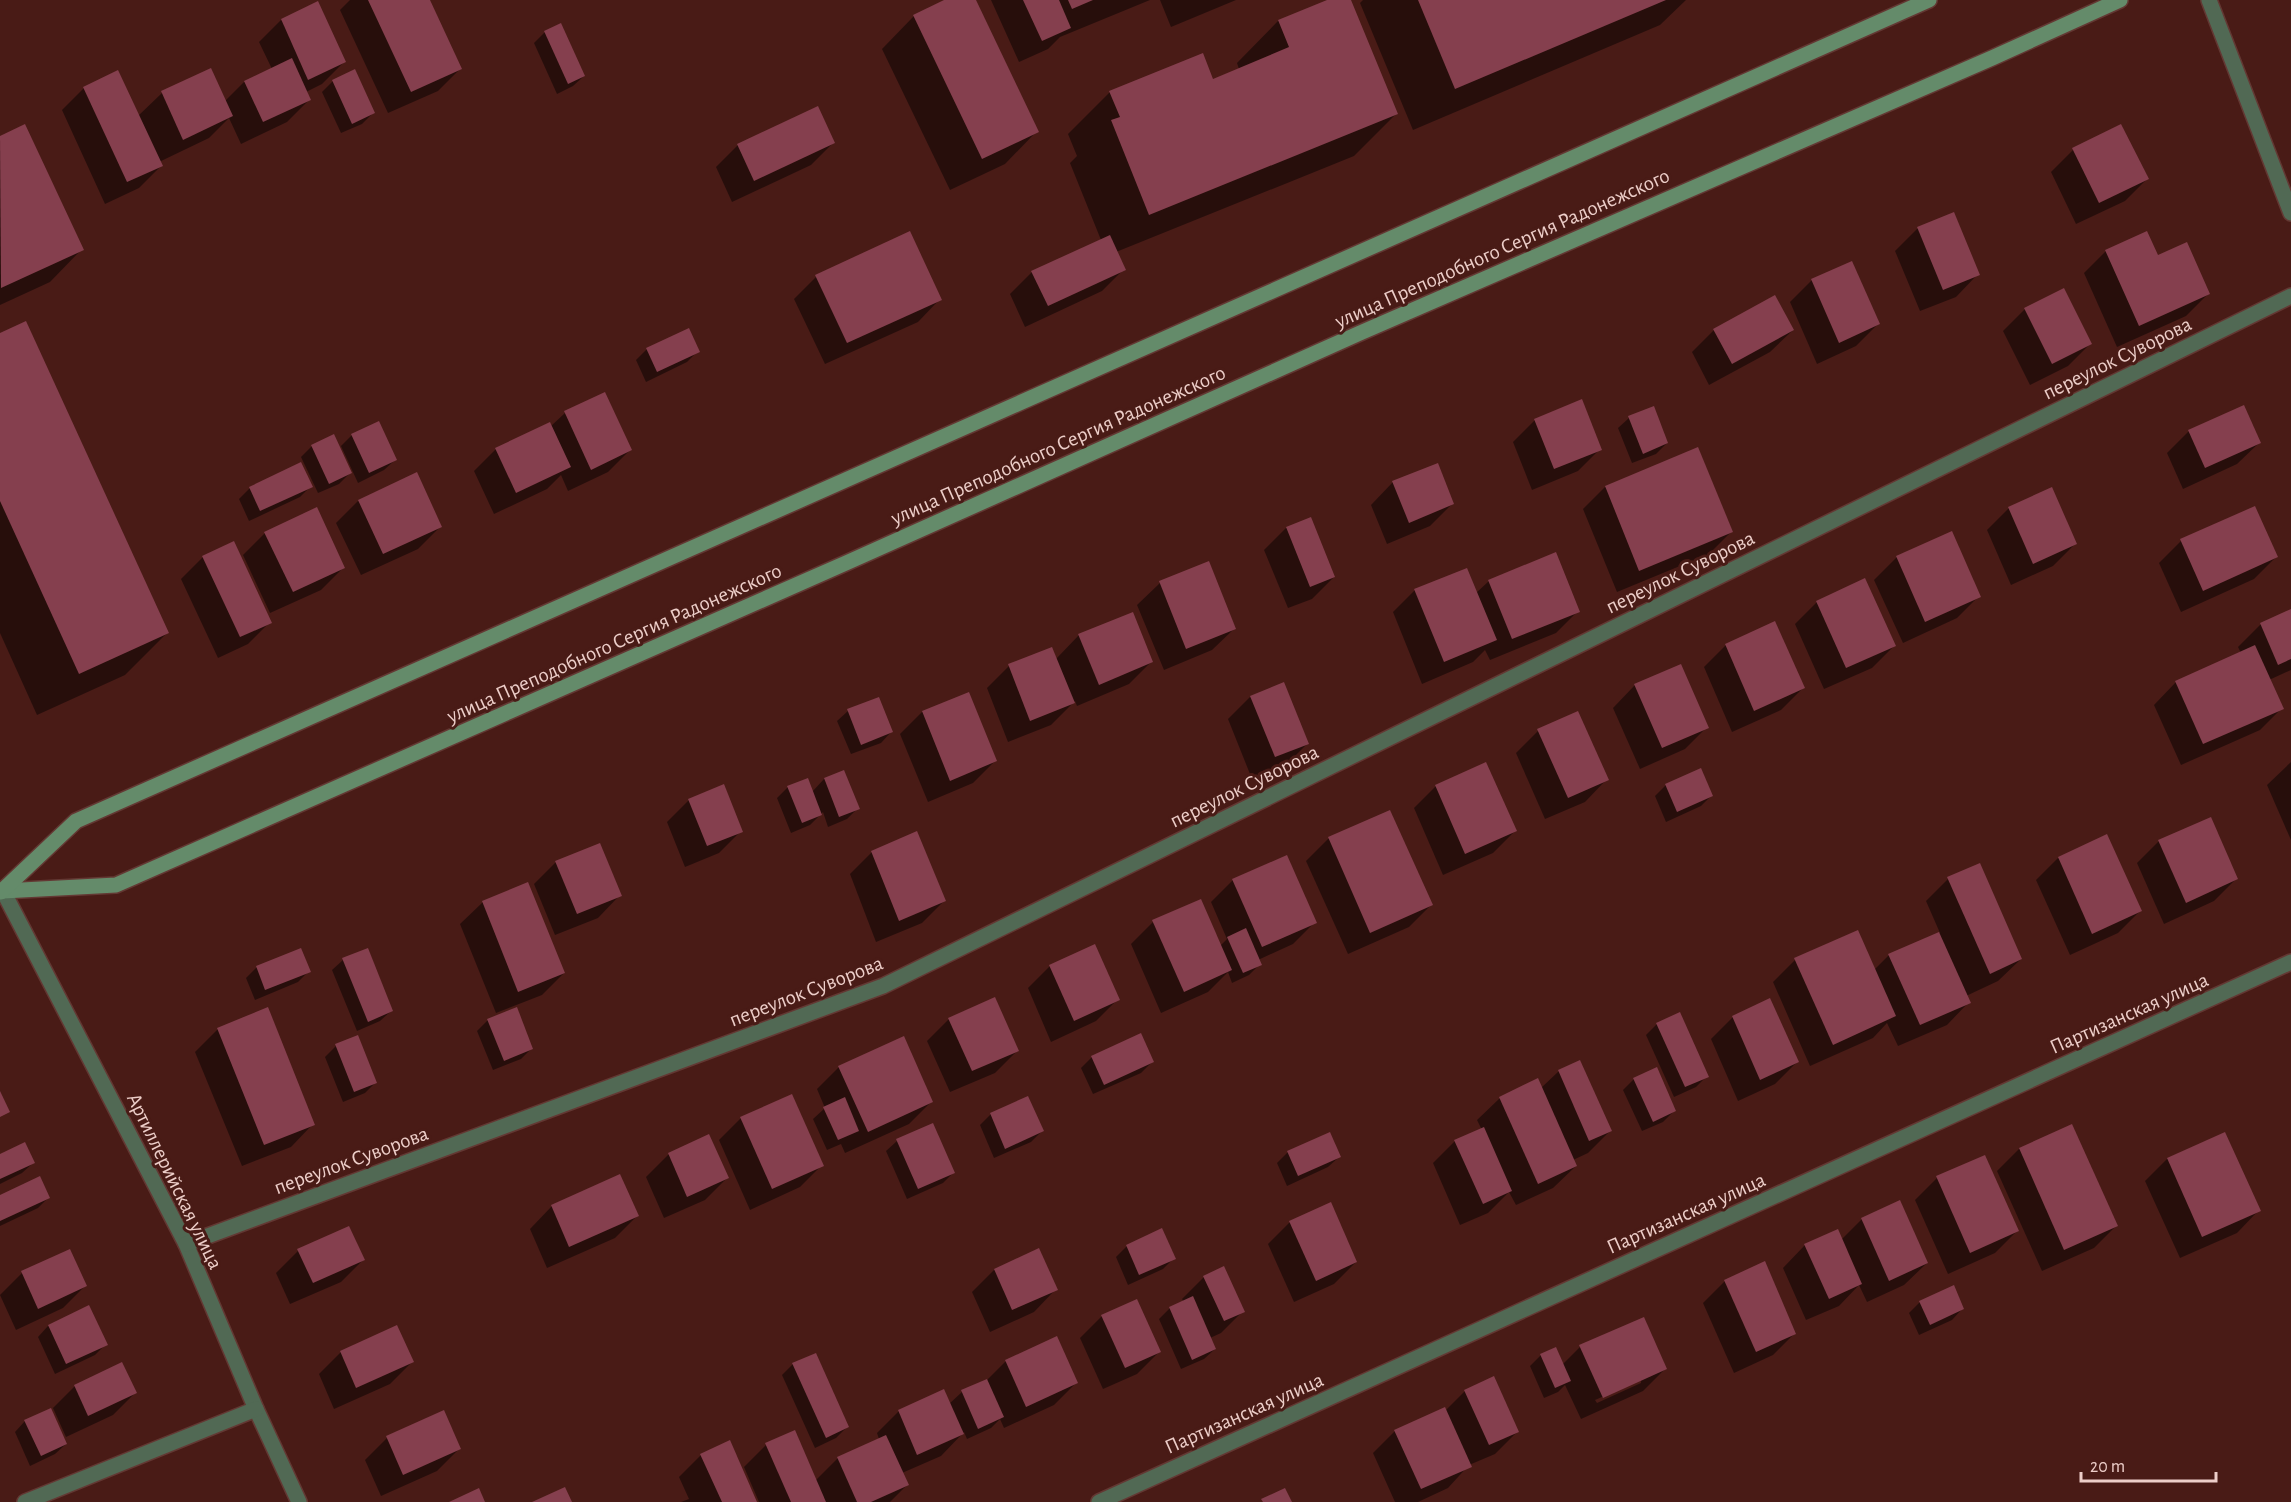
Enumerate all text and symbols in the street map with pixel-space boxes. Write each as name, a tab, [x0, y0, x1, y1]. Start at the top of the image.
street label: улица Преподобного Сергия Радонежского	[1331, 165, 1673, 332]
street label: переулок Суворова	[2039, 313, 2195, 404]
street label: улица Преподобного Сергия Радонежского	[887, 362, 1229, 529]
street label: переулок Суворова	[1602, 527, 1758, 618]
street label: улица Преподобного Сергия Радонежского	[443, 560, 785, 727]
street label: переулок Суворова	[1166, 741, 1322, 832]
street label: переулок Суворова	[726, 952, 886, 1030]
street label: Партизанская улица	[2047, 969, 2212, 1058]
street label: Артиллерийская улица	[123, 1090, 226, 1273]
street label: переулок Суворова	[271, 1123, 432, 1198]
street label: Партизанская улица	[1604, 1169, 1769, 1258]
street label: Партизанская улица	[1162, 1369, 1327, 1458]
scale bar	[2081, 1445, 2216, 1483]
text: 20 m	[2090, 1458, 2125, 1476]

